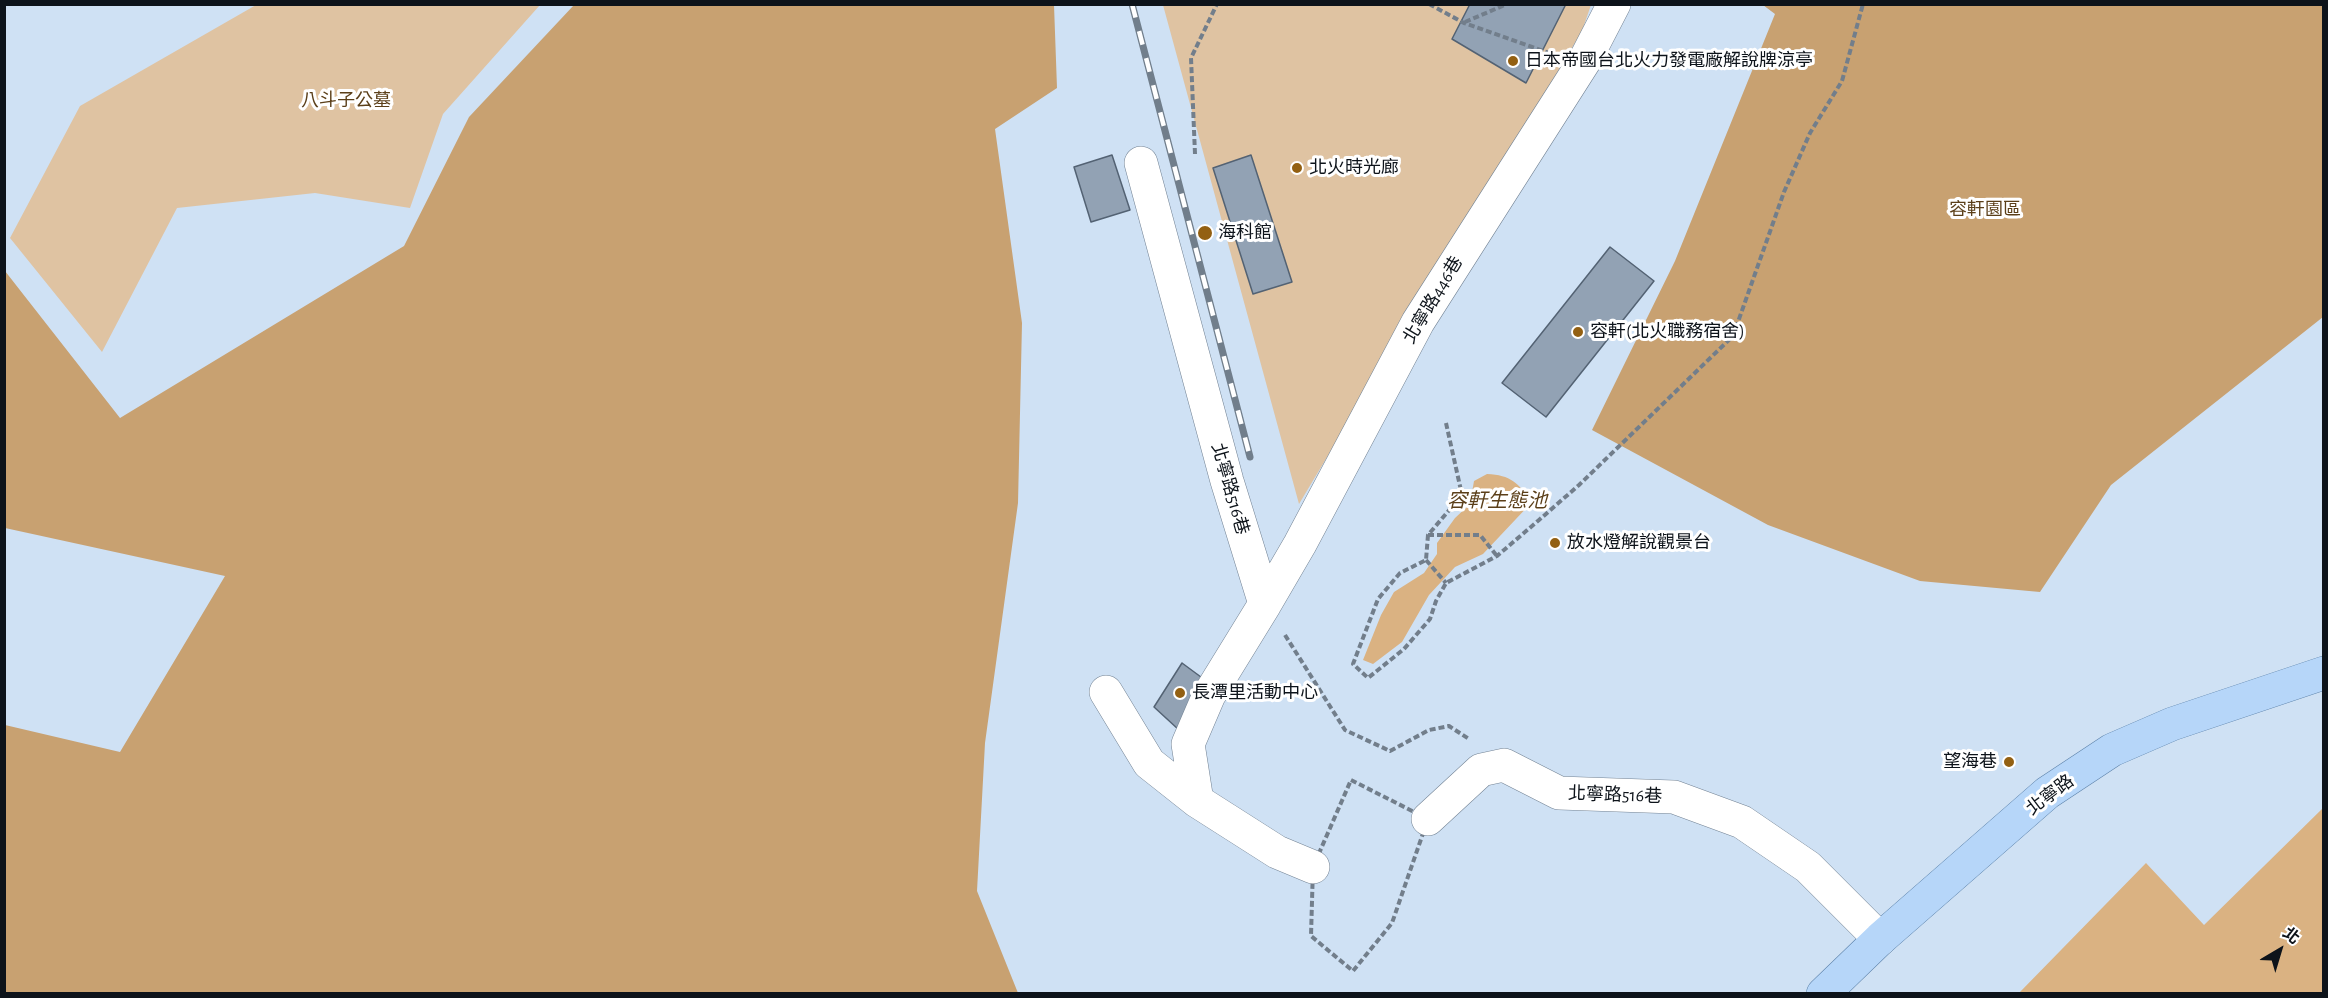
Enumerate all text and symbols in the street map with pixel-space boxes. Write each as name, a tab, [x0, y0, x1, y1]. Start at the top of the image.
place label: 日本帝國台北火力發電廠解說牌涼亭	[1525, 50, 1813, 72]
marker: 日本帝國台北火力發電廠解說牌涼亭	[1506, 54, 1520, 68]
park label: 八斗子公墓	[301, 90, 391, 112]
place label: 北火時光廊	[1309, 157, 1399, 179]
marker: 北火時光廊	[1290, 161, 1304, 175]
park label: 容軒園區	[1949, 199, 2021, 221]
place label: 海科館	[1218, 222, 1272, 244]
marker: 海科館	[1196, 224, 1214, 242]
street label: 北寧路446巷	[1399, 253, 1467, 347]
place label: 容軒(北火職務宿舍)	[1590, 321, 1745, 343]
marker: 容軒(北火職務宿舍)	[1571, 325, 1585, 339]
street label: 北寧路516巷	[1207, 441, 1253, 537]
water label: 容軒生態池	[1447, 489, 1547, 513]
place label: 放水燈解說觀景台	[1567, 532, 1711, 554]
marker: 放水燈解說觀景台	[1548, 536, 1562, 550]
place label: 長潭里活動中心	[1192, 682, 1318, 704]
marker: 長潭里活動中心	[1173, 686, 1187, 700]
place label: 望海巷	[1943, 751, 1997, 773]
marker: 望海巷	[2002, 755, 2016, 769]
street label: 北寧路	[2022, 770, 2078, 820]
street label: 北寧路516巷	[1568, 783, 1662, 807]
north arrow	[2250, 920, 2310, 980]
text: 北	[2280, 925, 2302, 947]

